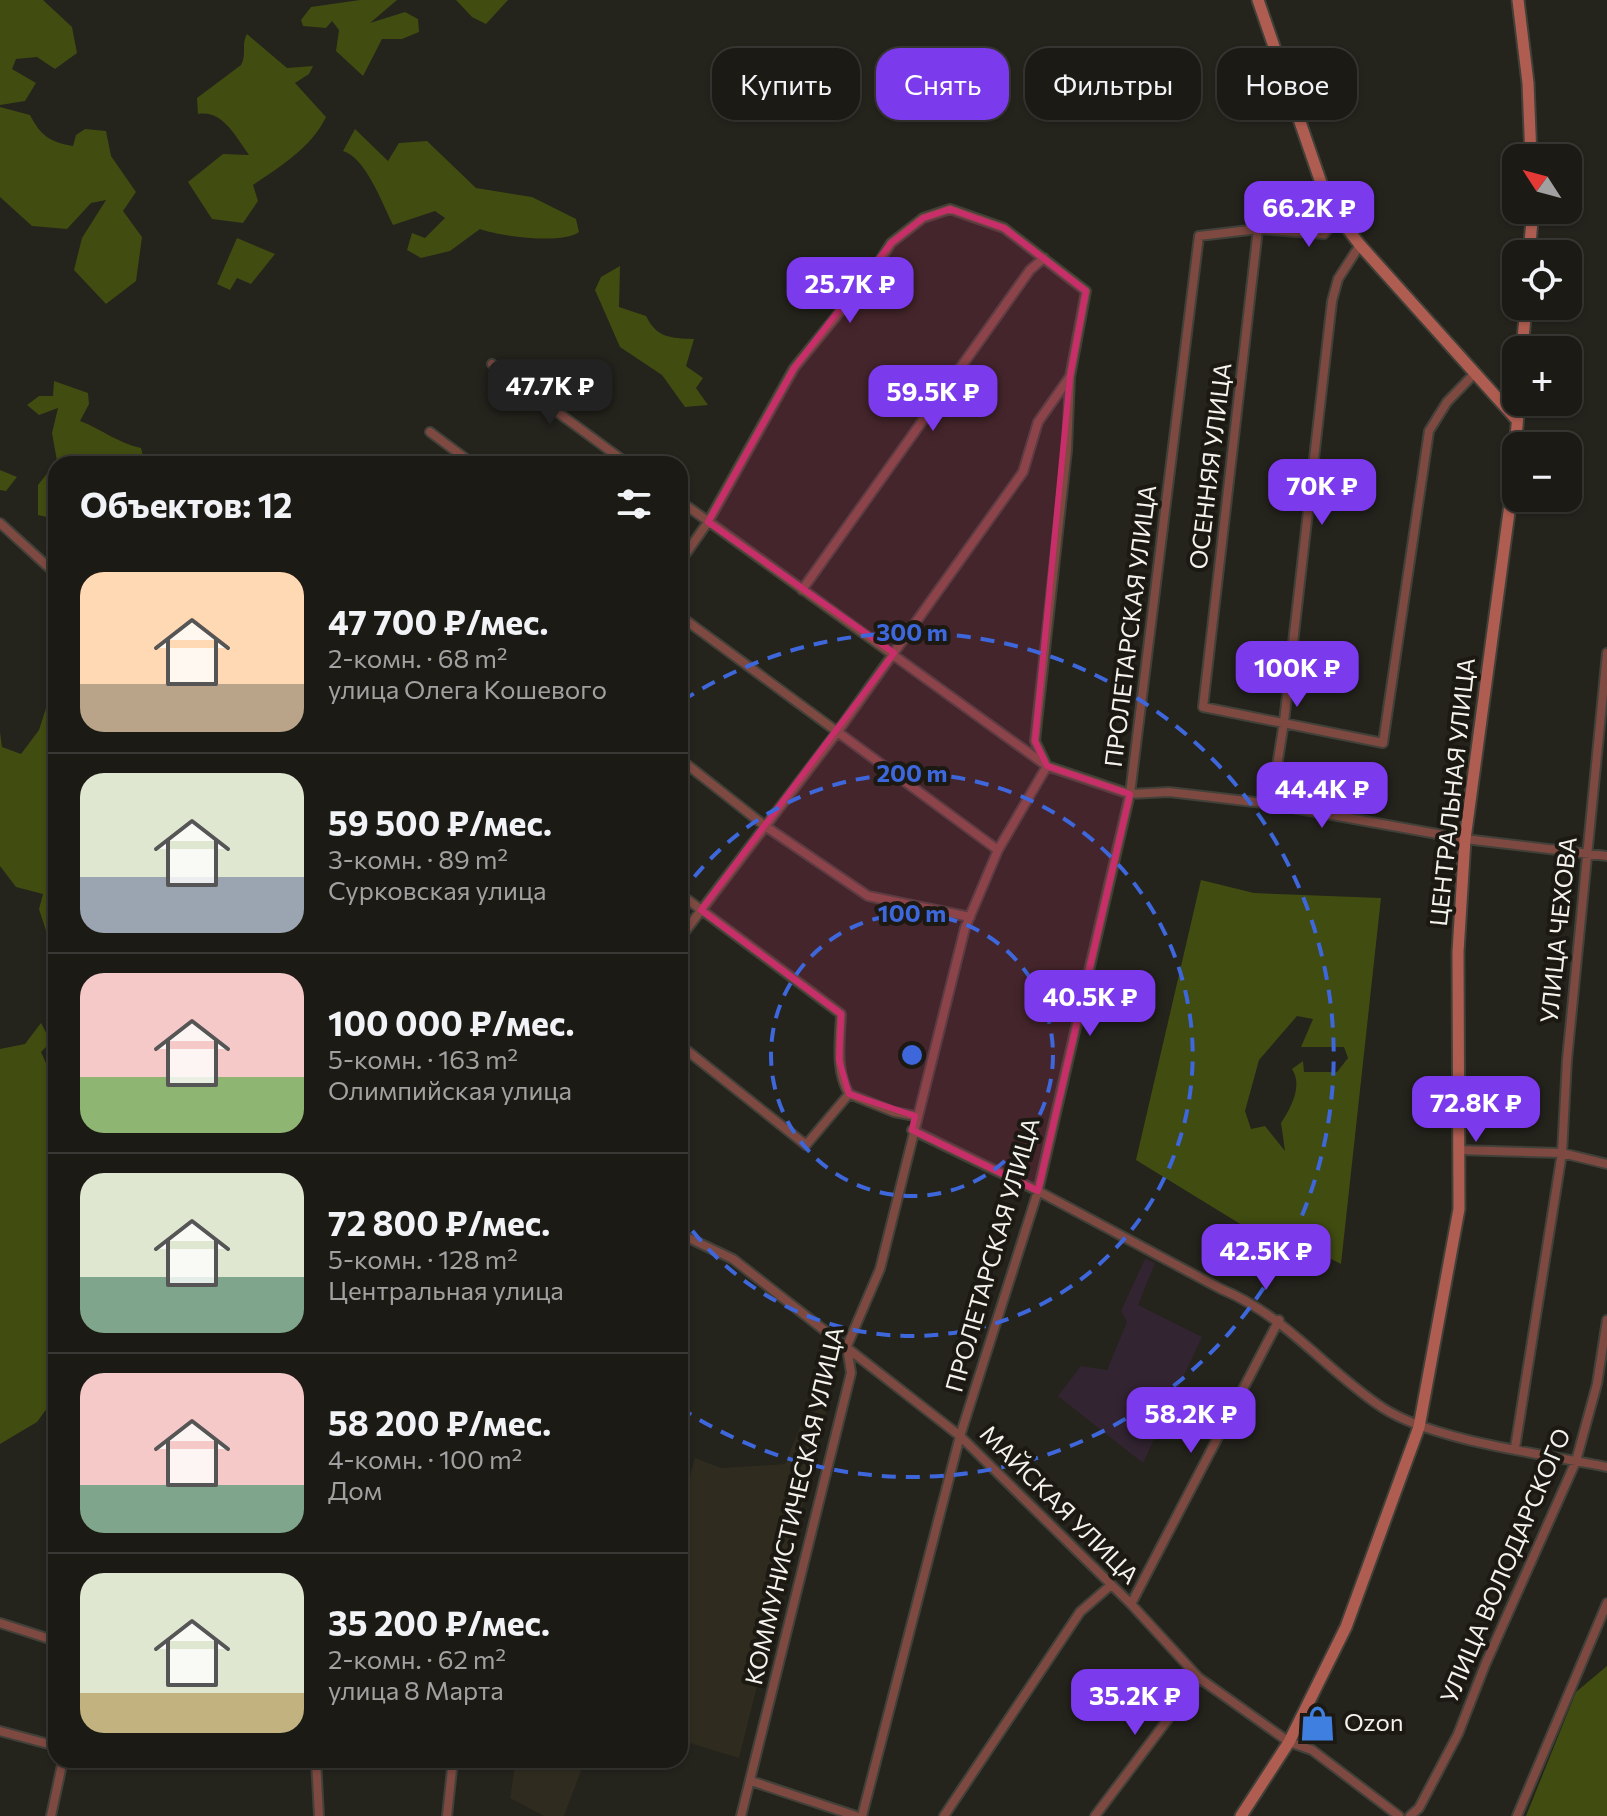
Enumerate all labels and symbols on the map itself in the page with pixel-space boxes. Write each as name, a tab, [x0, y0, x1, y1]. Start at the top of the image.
north arrow	[1502, 144, 1582, 224]
pin: 66.2K ₽	[1235, 181, 1383, 249]
pin: 25.7K ₽	[776, 257, 924, 325]
pin: 47.7K ₽	[476, 359, 624, 427]
street label: ОСЕННЯЯ УЛИЦА	[1182, 361, 1237, 571]
pin: 59.5K ₽	[859, 365, 1007, 433]
pin: 70K ₽	[1266, 459, 1378, 527]
street label: ПРОЛЕТАРСКАЯ УЛИЦА	[1098, 483, 1161, 769]
text: 300 m	[876, 617, 948, 646]
pin: 100K ₽	[1232, 641, 1362, 709]
street label: ЦЕНТРАЛЬНАЯ УЛИЦА	[1423, 656, 1480, 927]
text: 200 m	[877, 758, 947, 787]
pin: 44.4K ₽	[1248, 762, 1396, 830]
street label: УЛИЦА ЧЕХОВА	[1533, 835, 1582, 1024]
text: 100 m	[878, 898, 946, 927]
pin: 40.5K ₽	[1016, 970, 1164, 1038]
centre of rings	[898, 1041, 926, 1069]
pin: 72.8K ₽	[1402, 1076, 1550, 1144]
street label: ПРОЛЕТАРСКАЯ УЛИЦА	[938, 1114, 1045, 1395]
pin: 42.5K ₽	[1192, 1224, 1340, 1292]
street label: КОММУНИСТИЧЕСКАЯ УЛИЦА	[738, 1324, 849, 1688]
pin: 58.2K ₽	[1117, 1387, 1265, 1455]
street label: МАЙСКАЯ УЛИЦА	[975, 1419, 1145, 1589]
street label: УЛИЦА ВОЛОДАРСКОГО	[1433, 1424, 1576, 1707]
pin: 35.2K ₽	[1061, 1669, 1209, 1737]
shop icon: Ozon	[1299, 1704, 1337, 1742]
place label: Ozon	[1344, 1707, 1404, 1736]

